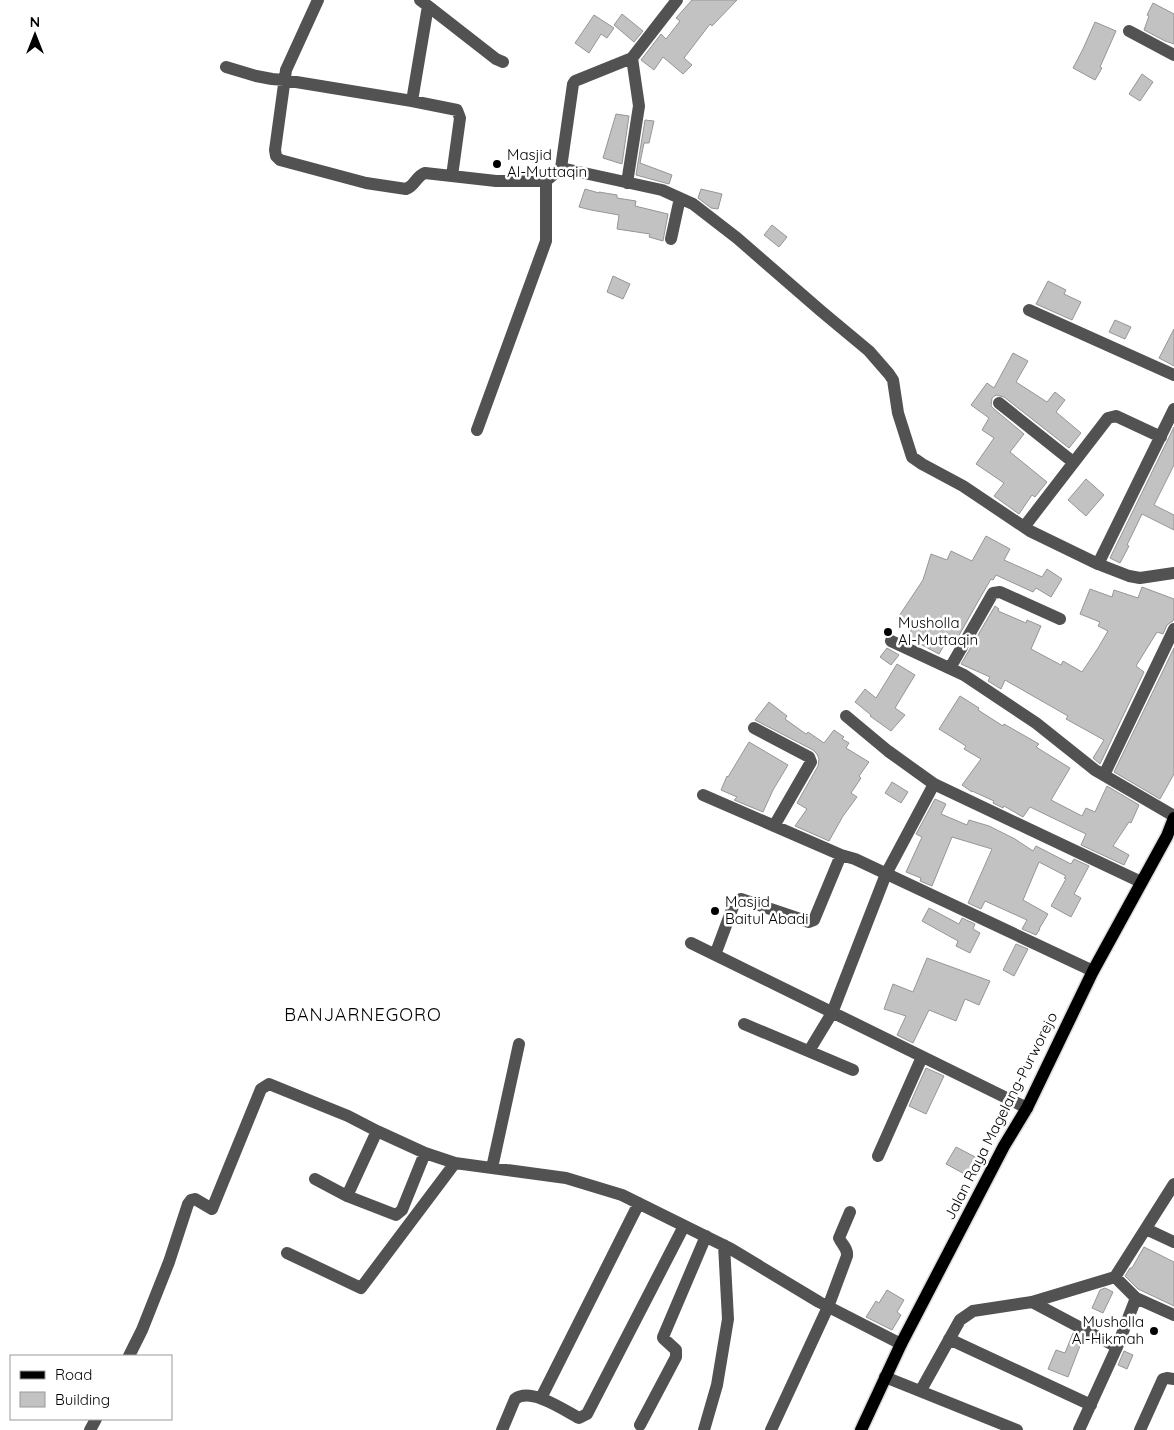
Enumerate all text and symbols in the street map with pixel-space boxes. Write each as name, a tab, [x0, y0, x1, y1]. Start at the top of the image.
north arrow	[10, 10, 60, 60]
text: N	[30, 13, 40, 31]
place label: Masjid Al-Muttaqin	[507, 145, 587, 181]
marker: Masjid Al-Muttaqin	[491, 158, 503, 170]
place label: Musholla Al-Muttaqin	[898, 613, 978, 649]
marker: Musholla Al-Muttaqin	[882, 626, 894, 638]
place label: Masjid Baitul Abadi	[725, 892, 808, 928]
marker: Masjid Baitul Abadi	[709, 905, 721, 917]
district label: BANJARNEGORO	[284, 1003, 442, 1026]
street label: Jalan Raya Magelang-Purworejo	[940, 1009, 1061, 1223]
place label: Musholla Al-Hikmah	[1072, 1312, 1144, 1348]
marker: Musholla Al-Hikmah	[1148, 1325, 1160, 1337]
legend	[10, 1355, 172, 1420]
text: Road	[55, 1365, 92, 1384]
text: Building	[55, 1390, 110, 1409]

